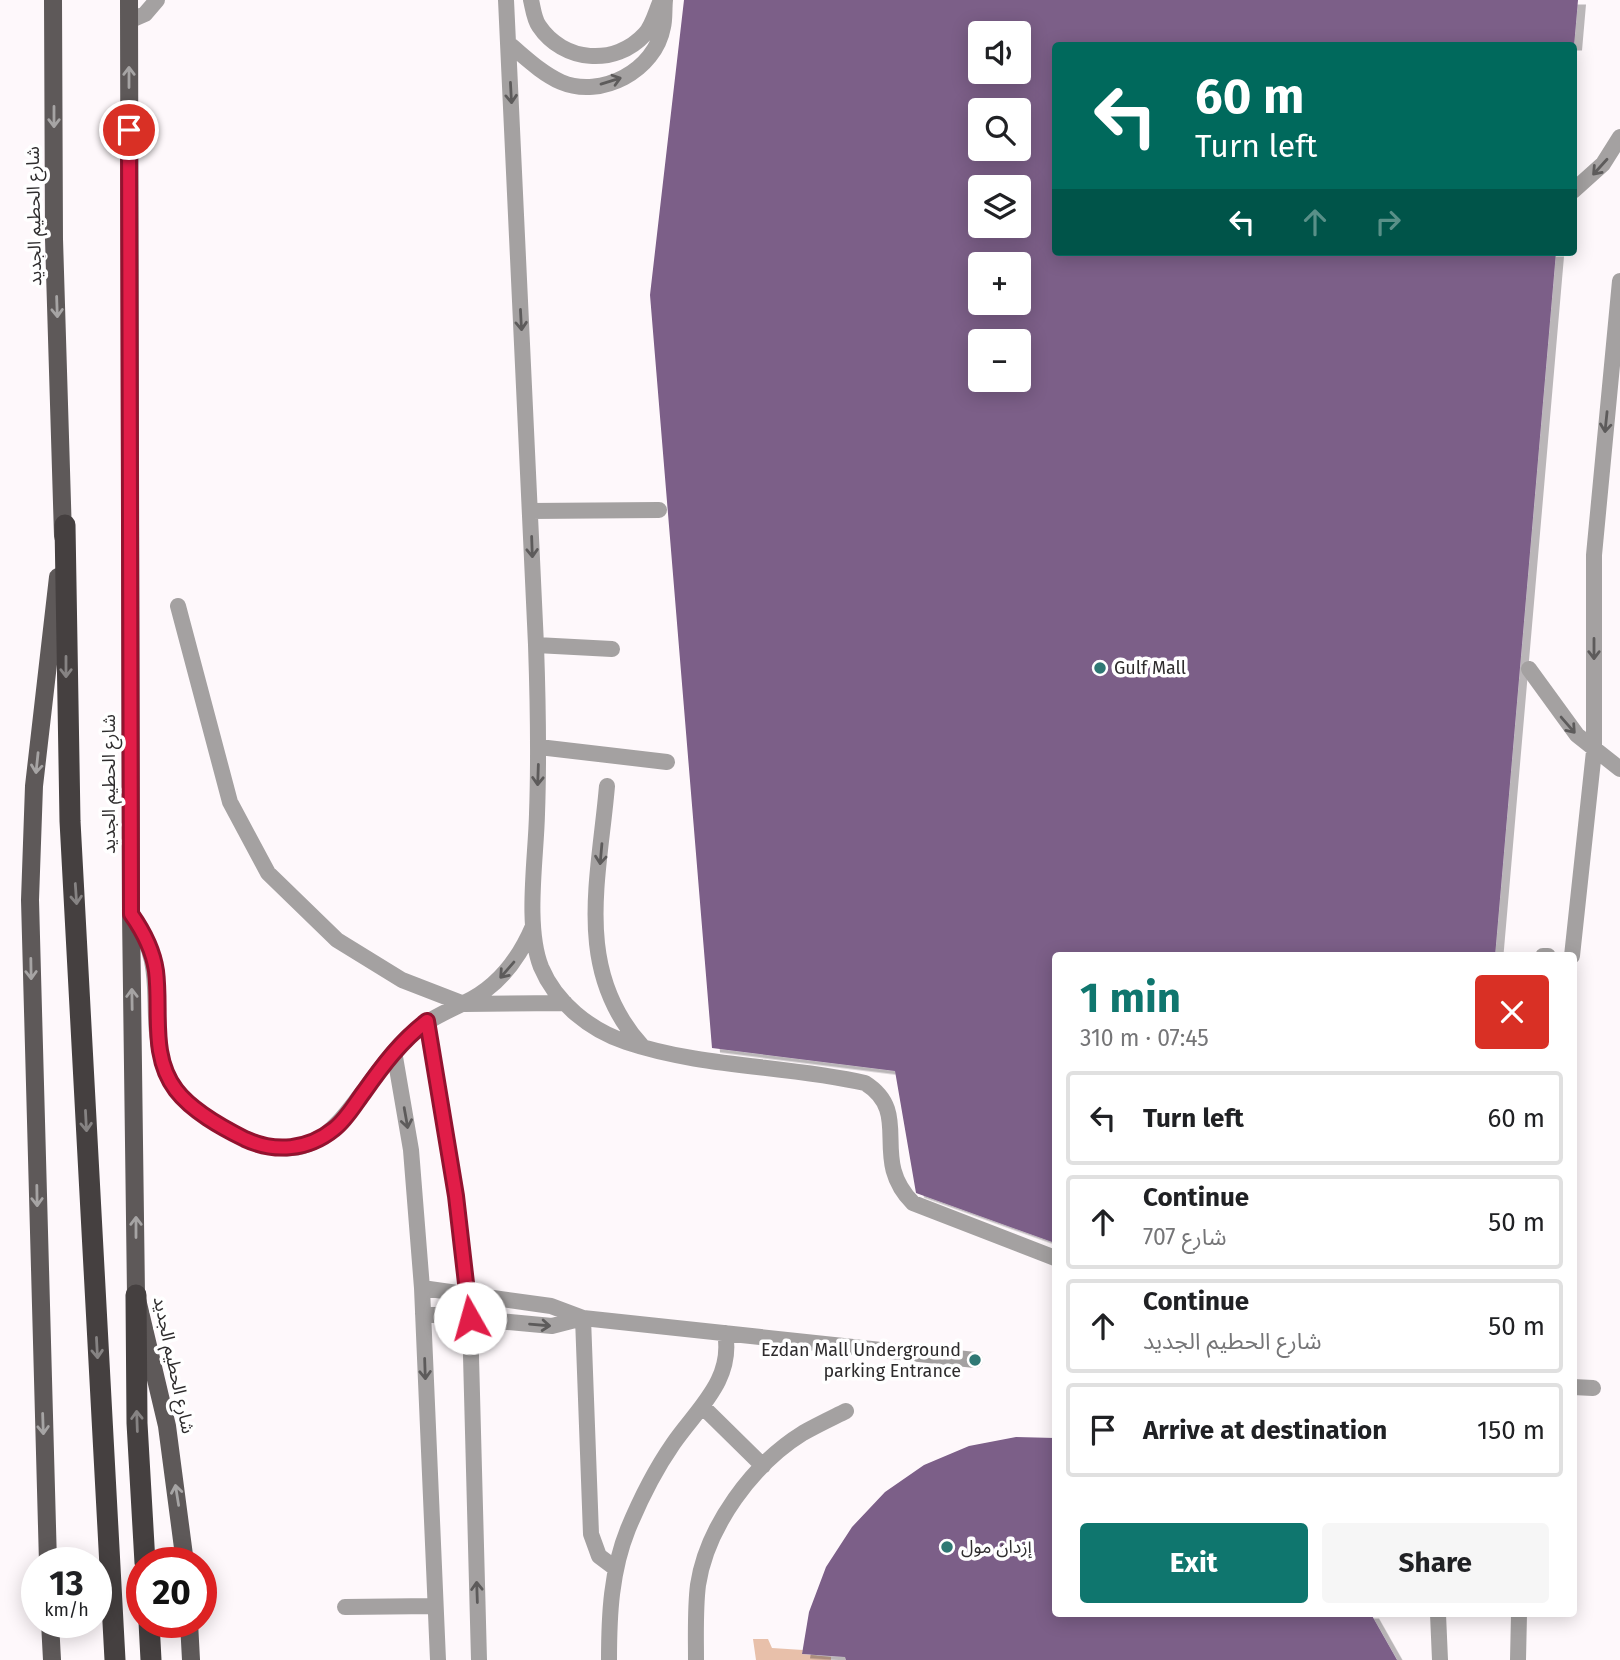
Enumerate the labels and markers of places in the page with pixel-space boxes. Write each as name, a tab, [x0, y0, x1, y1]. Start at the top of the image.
pin	[99, 100, 159, 160]
place label: Gulf Mall	[1114, 657, 1186, 679]
marker: Gulf Mall	[1092, 660, 1108, 676]
place label: Ezdan Mall Underground parking Entrance	[761, 1339, 961, 1382]
marker: Ezdan Mall Underground parking Entrance	[967, 1352, 983, 1368]
place label: إزدان مول	[961, 1536, 1032, 1559]
marker: إزدان مول	[939, 1539, 955, 1555]

